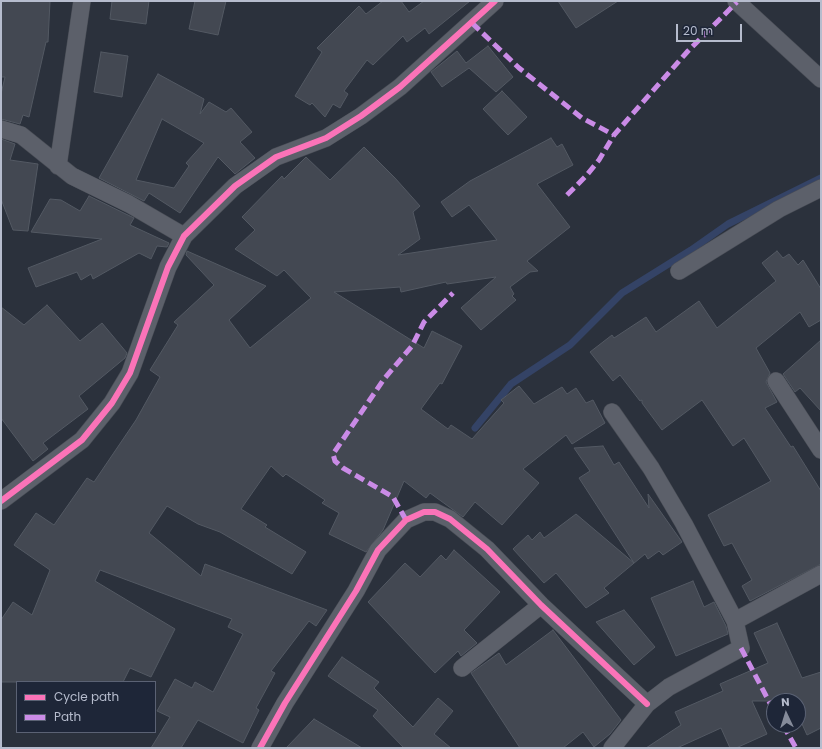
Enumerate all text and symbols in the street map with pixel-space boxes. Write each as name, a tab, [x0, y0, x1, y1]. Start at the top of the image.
scale bar	[678, 16, 744, 42]
text: 20 m	[683, 22, 713, 39]
legend	[16, 681, 156, 733]
text: Cycle path	[54, 688, 119, 705]
north arrow	[766, 693, 806, 733]
text: N	[781, 694, 790, 710]
text: Path	[54, 708, 81, 725]

